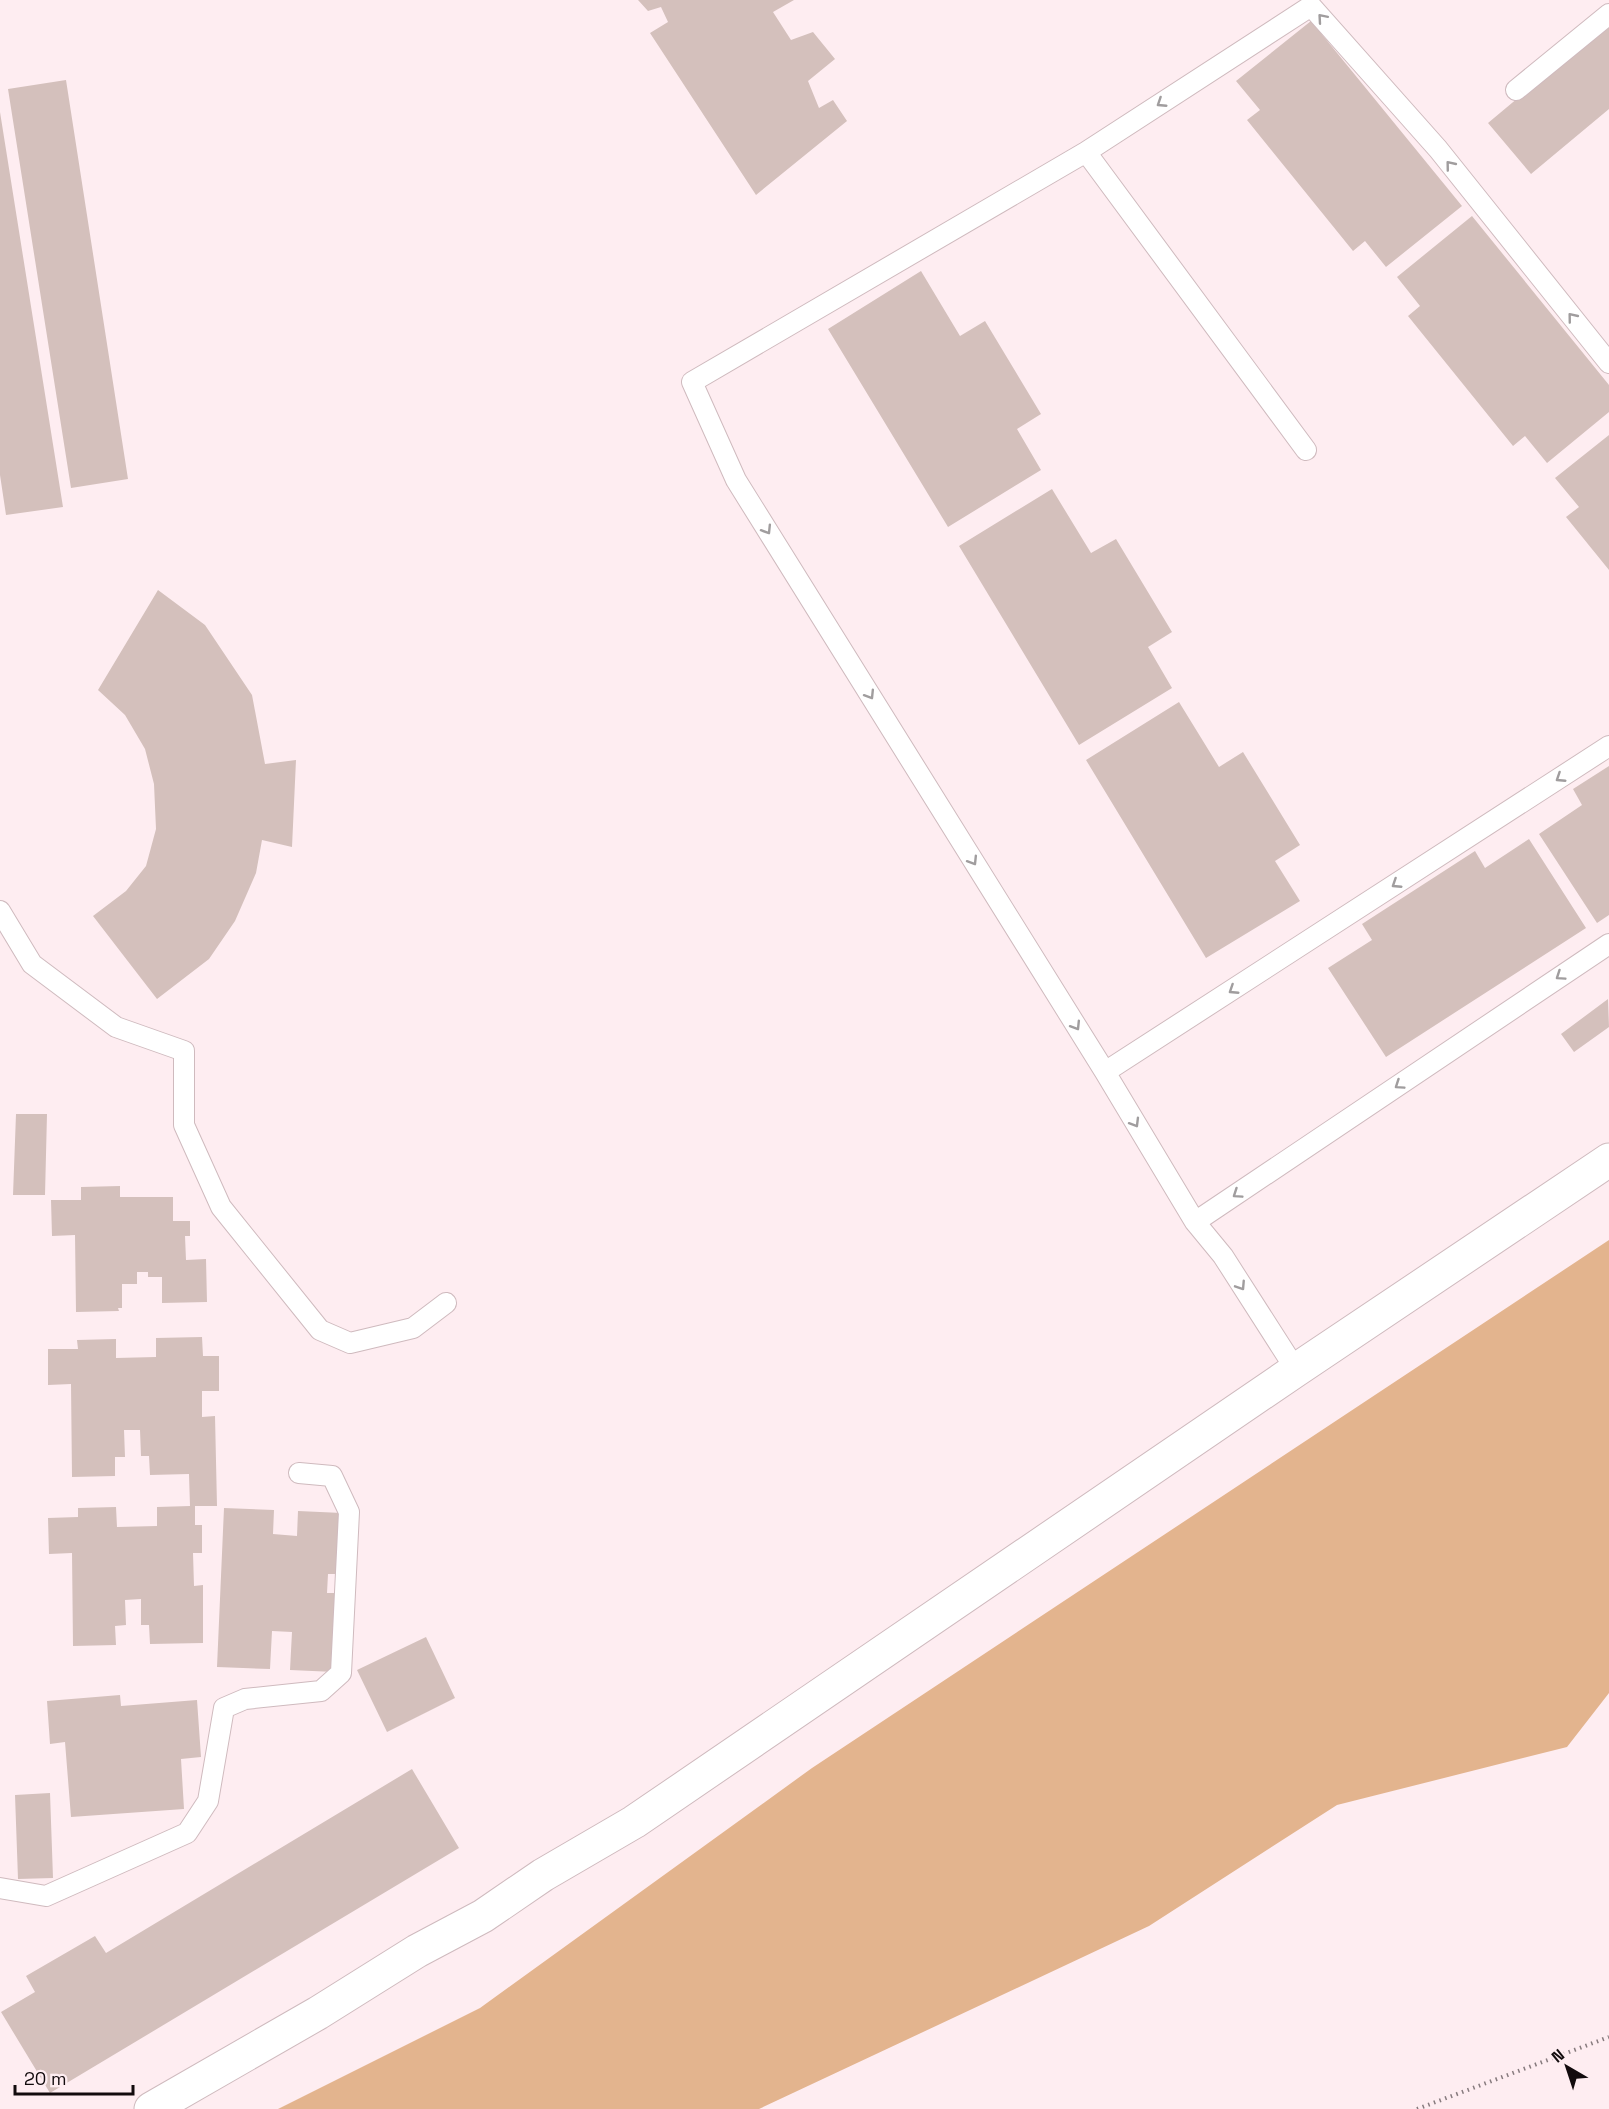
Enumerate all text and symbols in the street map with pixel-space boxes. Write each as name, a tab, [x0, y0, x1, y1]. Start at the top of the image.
one-way arrow	[1318, 14, 1329, 25]
one-way arrow	[1157, 96, 1168, 107]
one-way arrow	[1447, 161, 1458, 172]
one-way arrow	[1569, 313, 1580, 324]
one-way arrow	[759, 524, 771, 534]
one-way arrow	[862, 689, 874, 699]
one-way arrow	[1556, 770, 1566, 782]
one-way arrow	[965, 855, 977, 865]
one-way arrow	[1392, 876, 1402, 888]
one-way arrow	[1556, 969, 1567, 980]
one-way arrow	[1228, 982, 1239, 993]
one-way arrow	[1068, 1020, 1080, 1030]
one-way arrow	[1394, 1078, 1405, 1089]
one-way arrow	[1127, 1117, 1139, 1127]
one-way arrow	[1233, 1187, 1244, 1198]
one-way arrow	[1234, 1279, 1245, 1290]
north arrow	[1537, 2037, 1597, 2097]
text: N	[1547, 2044, 1569, 2067]
scale bar	[15, 2058, 134, 2096]
text: 20 m	[24, 2067, 67, 2090]

